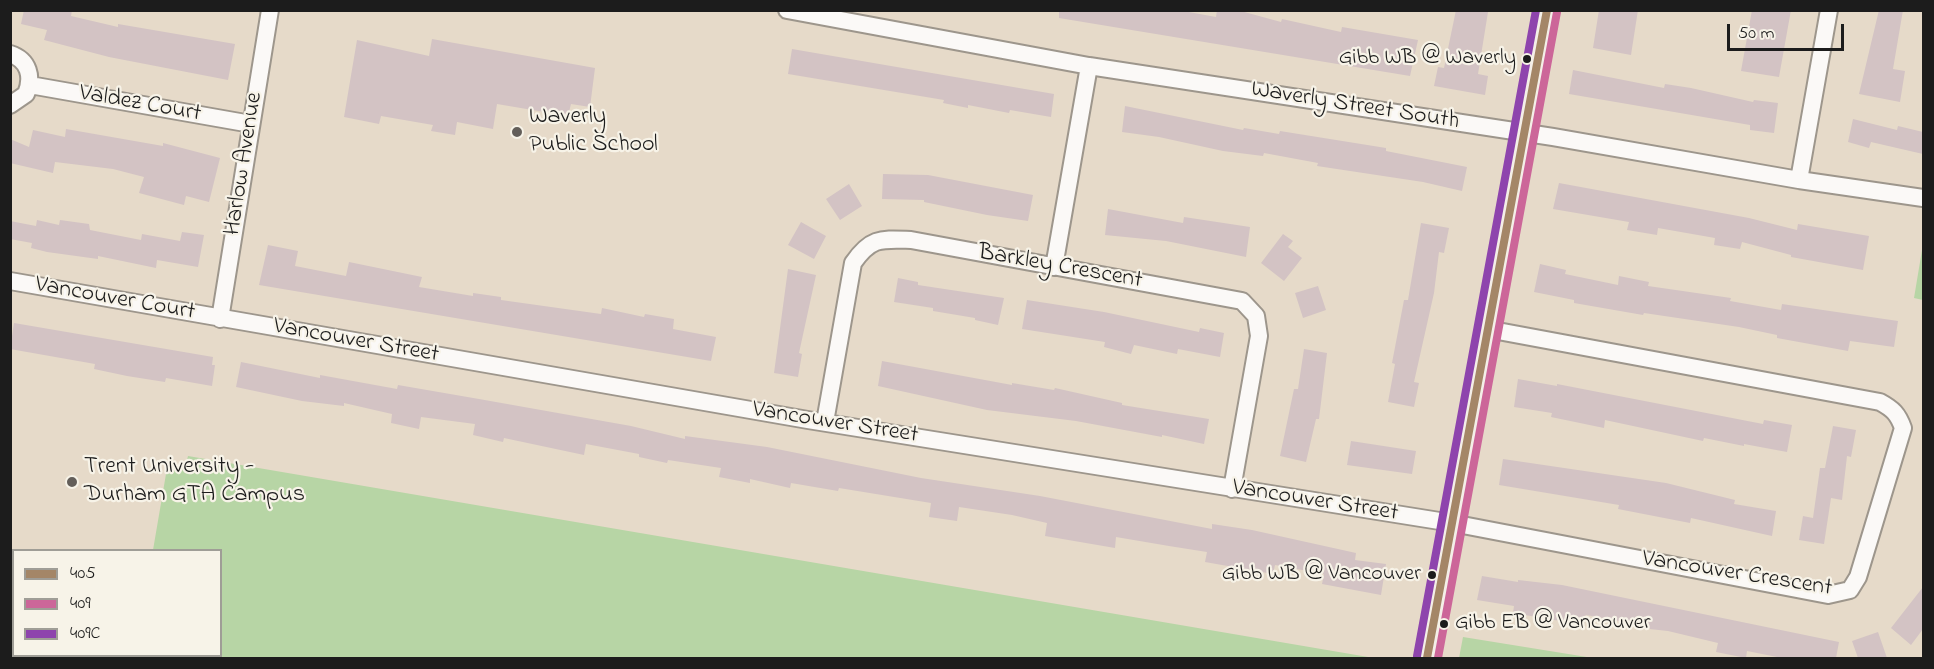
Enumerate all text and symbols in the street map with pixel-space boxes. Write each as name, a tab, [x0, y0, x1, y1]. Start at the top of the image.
scale bar	[1730, 12, 1847, 50]
text: 50 m	[1738, 21, 1775, 47]
place label: Gibb WB @ Waverly	[1339, 46, 1516, 72]
marker: Gibb WB @ Waverly	[1521, 53, 1533, 65]
street label: Waverly Street South	[1249, 76, 1461, 138]
street label: Valdez Court	[77, 80, 203, 130]
street label: Harlow Avenue	[219, 90, 271, 238]
place label: Waverly Public School	[529, 104, 658, 160]
marker: Waverly Public School	[510, 125, 524, 139]
street label: Barkley Crescent	[976, 239, 1144, 297]
street label: Vancouver Court	[33, 272, 197, 328]
street label: Vancouver Street	[271, 313, 441, 371]
street label: Vancouver Street	[750, 397, 920, 451]
place label: Trent University - Durham GTA Campus	[84, 454, 305, 510]
marker: Trent University - Durham GTA Campus	[65, 475, 79, 489]
street label: Vancouver Street	[1230, 475, 1400, 529]
street label: Vancouver Crescent	[1640, 546, 1834, 604]
legend	[12, 549, 222, 657]
text: 405	[70, 561, 96, 587]
place label: Gibb WB @ Vancouver	[1222, 562, 1421, 588]
marker: Gibb WB @ Vancouver	[1426, 569, 1438, 581]
text: 409	[70, 591, 91, 617]
place label: Gibb EB @ Vancouver	[1455, 611, 1651, 637]
marker: Gibb EB @ Vancouver	[1438, 618, 1450, 630]
text: 409C	[70, 621, 101, 647]

